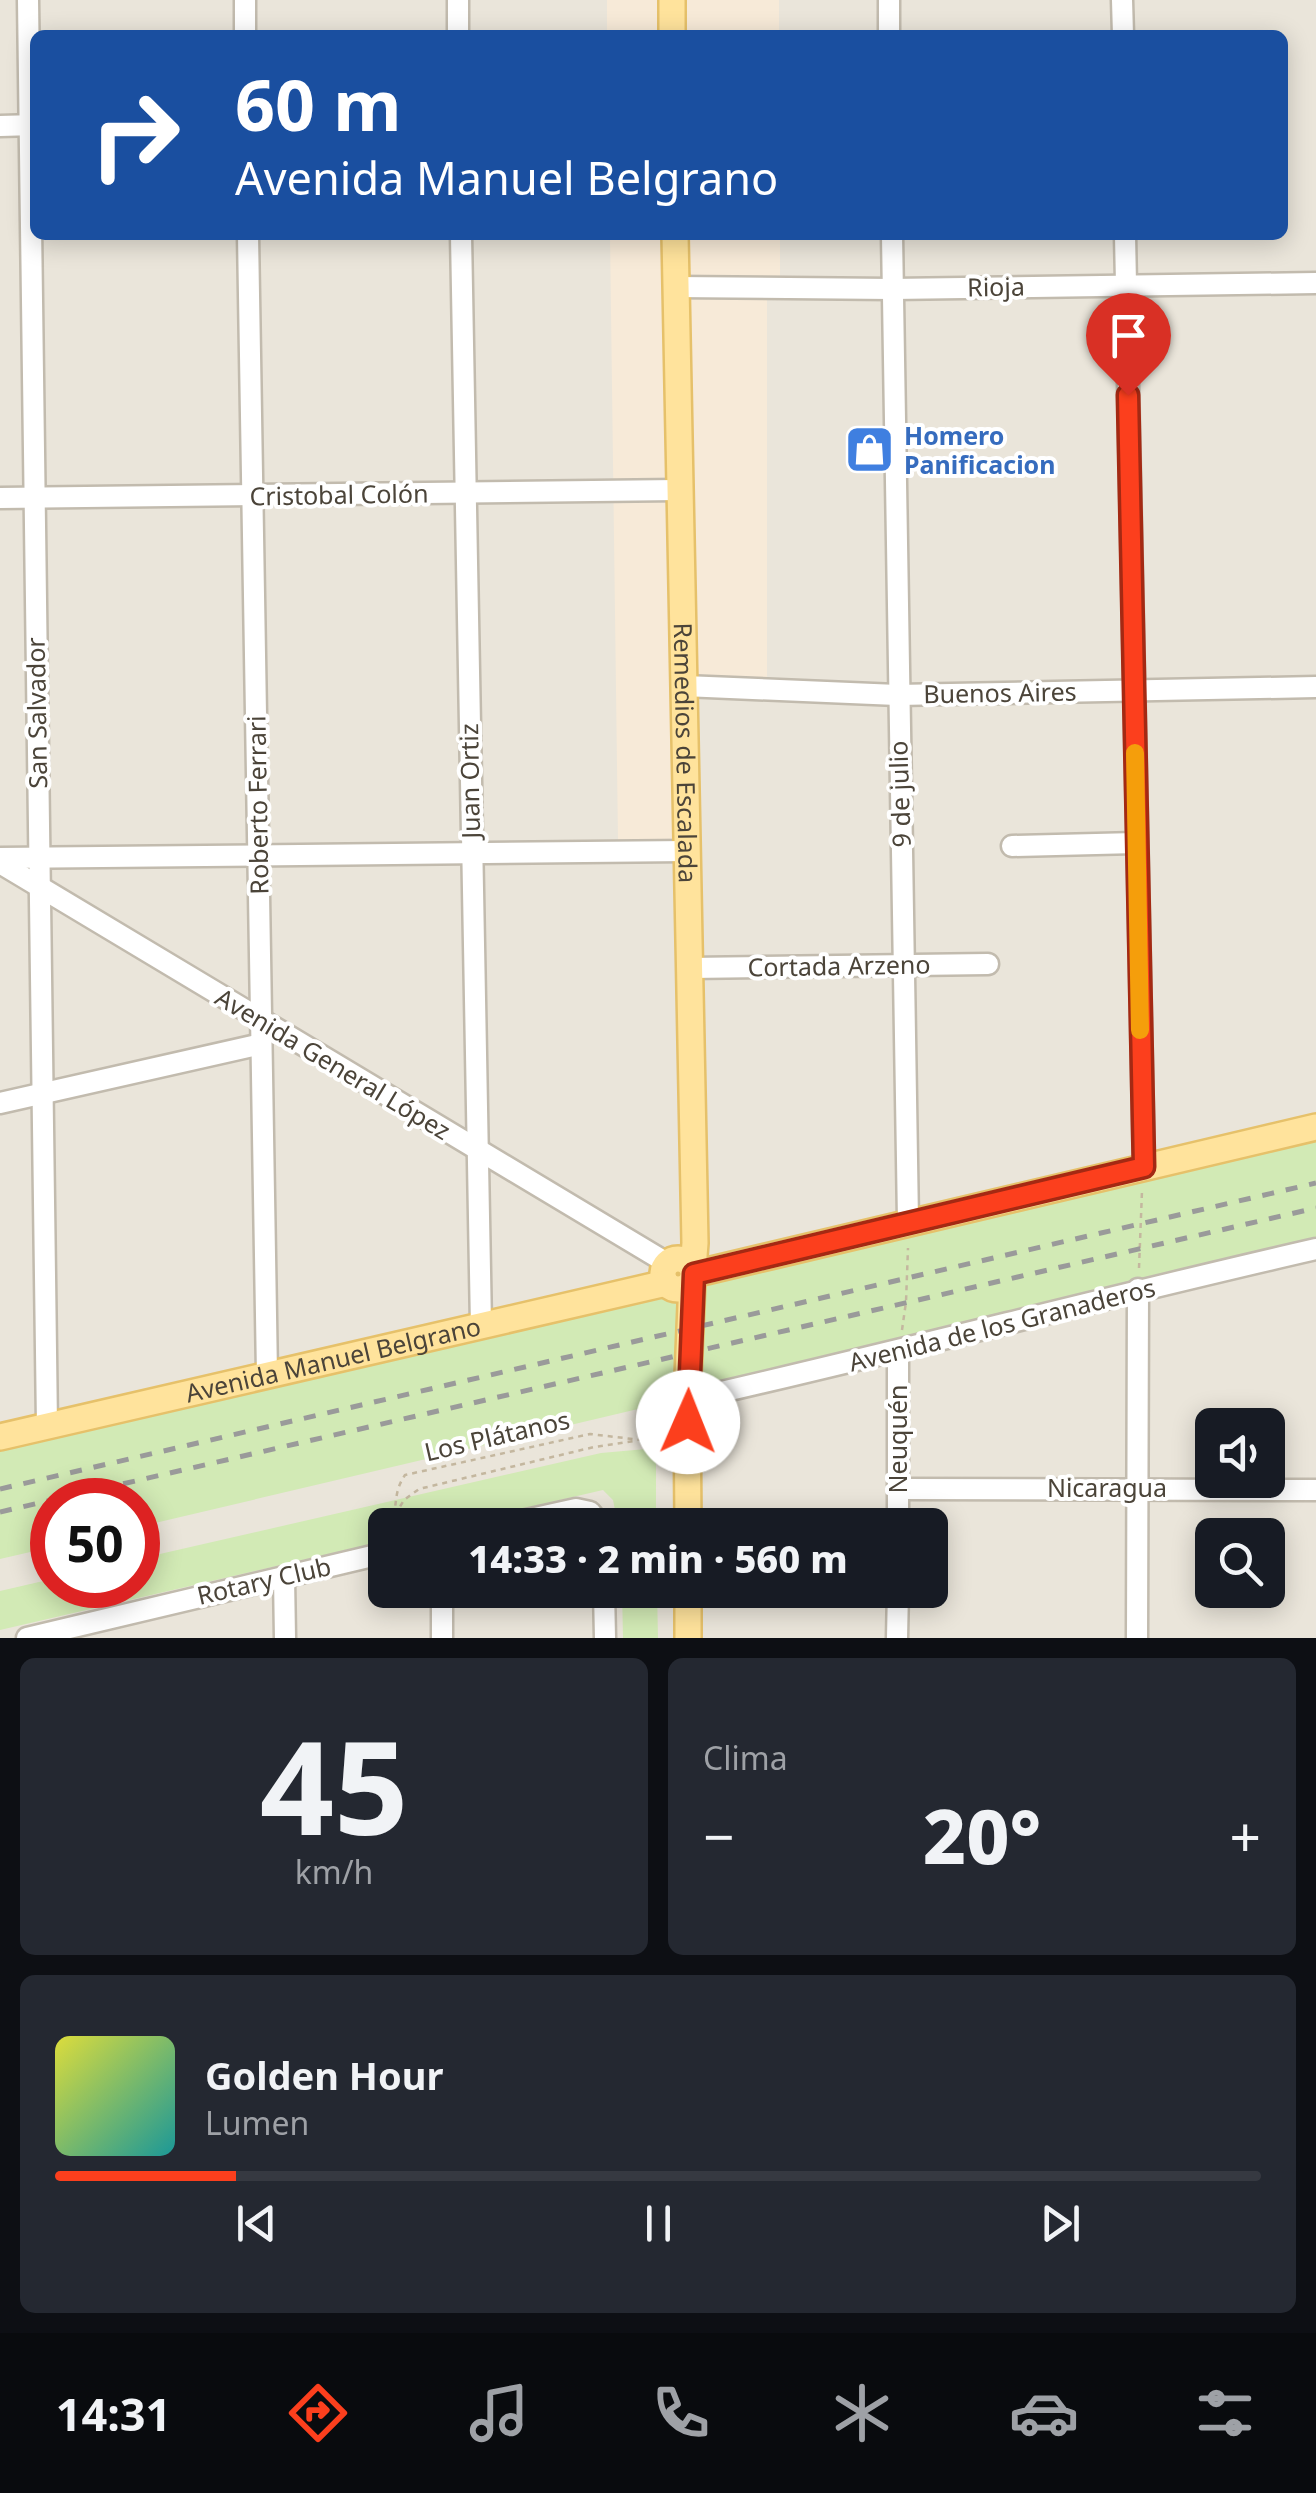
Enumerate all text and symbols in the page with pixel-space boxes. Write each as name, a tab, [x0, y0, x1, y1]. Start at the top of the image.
text: 60 m	[235, 56, 402, 152]
icon: right	[70, 70, 200, 200]
text: Avenida Manuel Belgrano	[235, 147, 778, 208]
street label: Rioja	[967, 269, 1025, 304]
pin	[1086, 293, 1171, 396]
icon: arrive	[1101, 308, 1156, 363]
place label: Homero Panificacion	[904, 418, 1055, 481]
shop icon: Homero Panificacion	[843, 424, 895, 476]
street label: Cristobal Colón	[249, 475, 429, 513]
street label: Remedios de Escalada	[667, 622, 706, 883]
street label: San Salvador	[18, 637, 54, 789]
street label: Buenos Aires	[923, 674, 1077, 710]
street label: Roberto Ferrari	[238, 715, 276, 895]
street label: Juan Ortiz	[451, 723, 487, 841]
street label: 9 de julio	[880, 740, 918, 848]
street label: Cortada Arzeno	[747, 946, 931, 984]
street label: Avenida General López	[210, 979, 457, 1147]
street label: Avenida de los Granaderos	[845, 1269, 1158, 1379]
street label: Avenida Manuel Belgrano	[182, 1308, 484, 1410]
position arrow	[636, 1370, 740, 1474]
street label: Neuquén	[880, 1385, 914, 1493]
street label: Los Plátanos	[421, 1402, 573, 1468]
map controls	[1195, 1408, 1285, 1608]
button: sound	[1195, 1408, 1285, 1498]
street label: Nicaragua	[1047, 1470, 1167, 1504]
speed limit sign: 50	[30, 1478, 160, 1608]
button: search	[1195, 1518, 1285, 1608]
text: 14:33 · 2 min · 560 m	[468, 1532, 848, 1584]
street label: Rotary Club	[194, 1548, 334, 1612]
text: 45	[260, 1696, 408, 1873]
text: Clima	[703, 1736, 788, 1779]
text: 20°	[923, 1784, 1041, 1886]
text: −	[703, 1798, 734, 1873]
text: +	[1230, 1798, 1261, 1873]
text: km/h	[295, 1850, 373, 1893]
text: Golden Hour	[205, 2049, 443, 2101]
text: Lumen	[205, 2101, 309, 2144]
icon: previous	[229, 2196, 284, 2251]
icon: pause	[631, 2196, 686, 2251]
icon: next	[1033, 2196, 1088, 2251]
icon: directions	[283, 2378, 353, 2448]
icon: music	[464, 2378, 534, 2448]
icon: phone	[646, 2378, 716, 2448]
icon: climate	[827, 2378, 897, 2448]
icon: car	[1009, 2378, 1079, 2448]
icon: filters	[1190, 2378, 1260, 2448]
text: 14:31	[56, 2383, 171, 2444]

